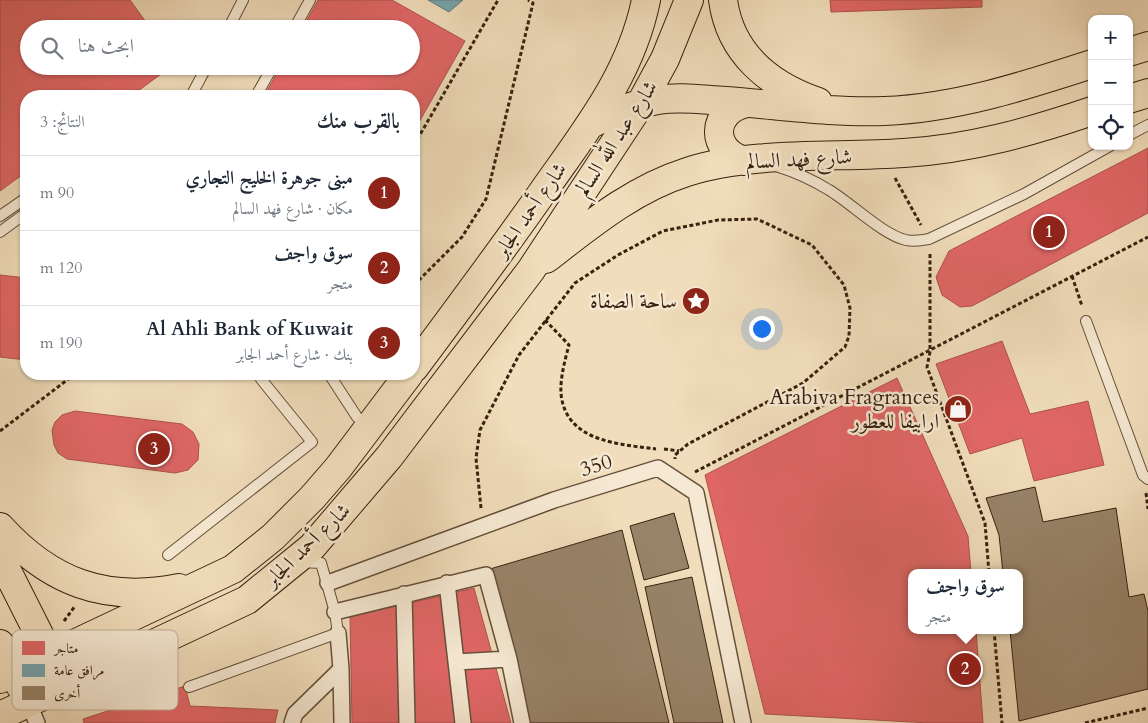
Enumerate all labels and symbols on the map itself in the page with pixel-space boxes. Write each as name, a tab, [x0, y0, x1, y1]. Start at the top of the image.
street label: شارع عبد الله السالم	[566, 73, 667, 203]
street label: شارع فهد السالم	[745, 142, 853, 180]
street label: شارع أحمد الجابر	[485, 156, 576, 267]
pin: 1	[1033, 213, 1065, 251]
place icon: ساحة الصفاة	[681, 286, 711, 316]
place label: ساحة الصفاة	[590, 287, 677, 316]
your location	[749, 316, 775, 342]
place label: Arabiva Fragrances ارابيفا للعطور	[770, 383, 939, 436]
shop icon: Arabiva Fragrances ارابيفا للعطور	[943, 394, 973, 424]
pin: 3	[138, 430, 170, 468]
street label: 350	[576, 447, 616, 484]
street label: شارع أحمد الجابر	[255, 496, 359, 598]
legend	[12, 630, 178, 710]
text: متاجر	[52, 639, 78, 658]
pin: 2	[949, 650, 981, 688]
text: مرافق عامة	[54, 661, 104, 680]
text: أخرى	[54, 683, 81, 703]

